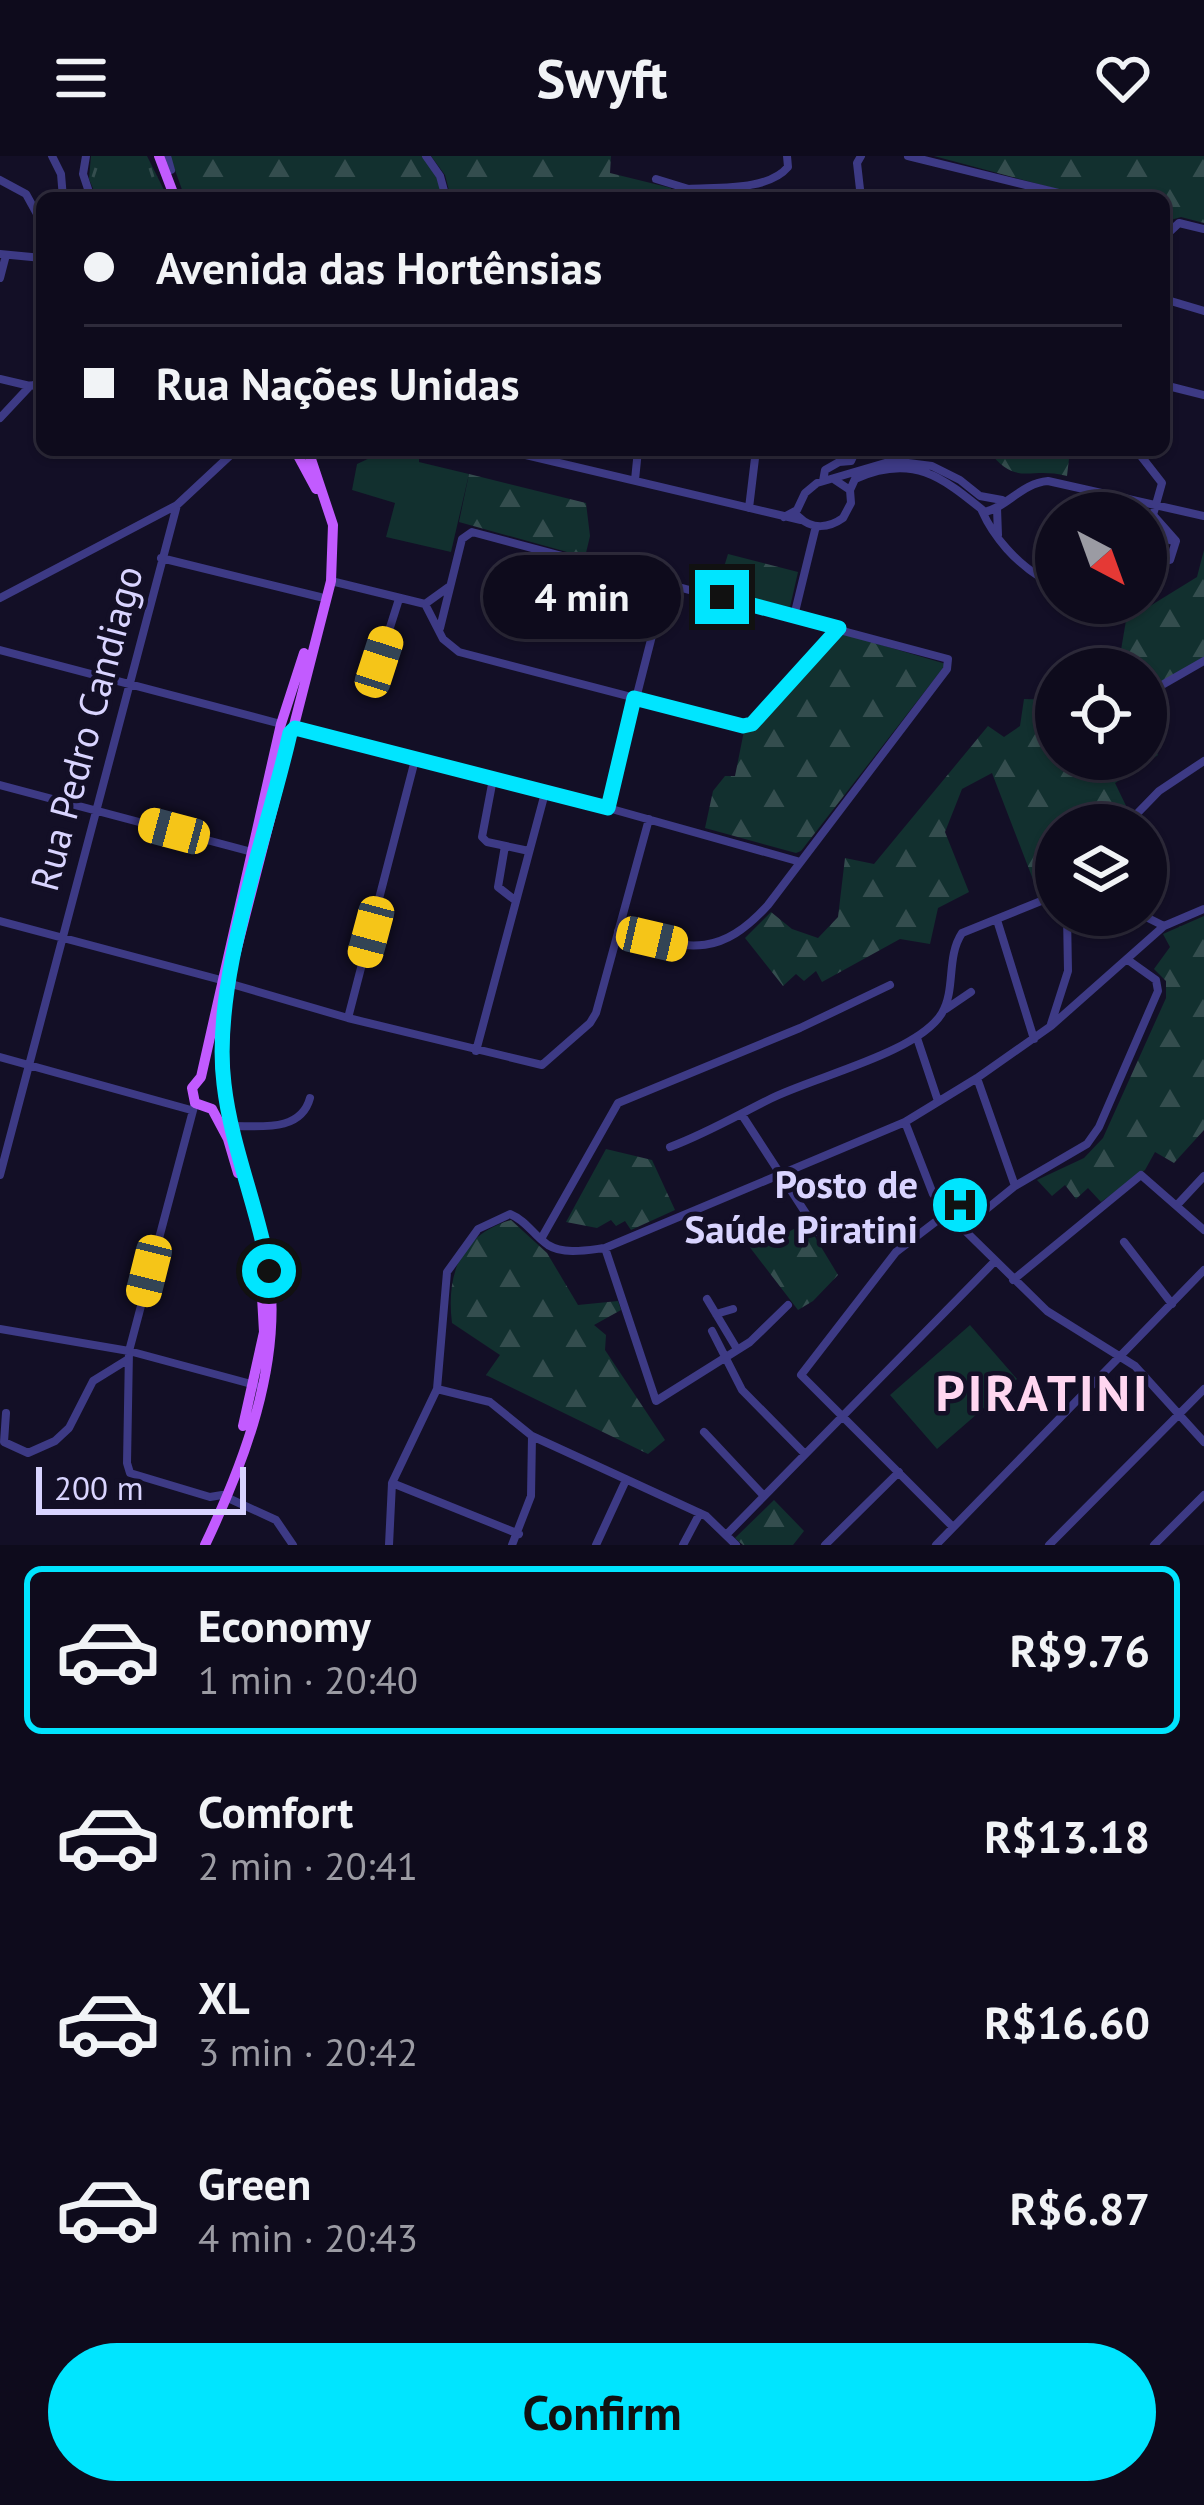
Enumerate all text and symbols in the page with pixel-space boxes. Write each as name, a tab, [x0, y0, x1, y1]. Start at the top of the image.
text: Swyft	[537, 43, 667, 113]
icon: menu	[48, 45, 114, 111]
icon: heart	[1090, 45, 1156, 111]
text: Avenida das Hortênsias	[156, 238, 602, 296]
text: Rua Nações Unidas	[156, 354, 519, 412]
north arrow	[1035, 492, 1167, 624]
map controls	[1035, 492, 1167, 936]
callout: 4 min	[482, 555, 680, 639]
street label: Rua Pedro Candiago	[18, 560, 154, 896]
route end	[695, 570, 749, 624]
text: 4 min	[534, 571, 630, 622]
car	[351, 622, 407, 702]
button: locate	[1035, 648, 1167, 780]
car	[135, 804, 213, 858]
button: layers	[1035, 804, 1167, 936]
car	[344, 893, 398, 971]
car	[613, 913, 691, 965]
place label: Posto de Saúde Piratini	[685, 1158, 918, 1254]
hospital icon: Posto de Saúde Piratini	[929, 1174, 991, 1236]
car	[123, 1232, 175, 1310]
route start	[242, 1244, 296, 1298]
district label: PIRATINI	[936, 1359, 1150, 1425]
scale bar	[36, 1461, 246, 1514]
text: 200 m	[54, 1466, 144, 1509]
icon: car	[54, 1596, 162, 1704]
text: Economy	[198, 1596, 371, 1654]
text: R$9.76	[1010, 1621, 1150, 1679]
text: 1 min · 20:40	[198, 1654, 418, 1705]
icon: car	[54, 1782, 162, 1890]
text: Comfort	[198, 1782, 353, 1840]
text: R$13.18	[984, 1807, 1150, 1865]
text: 2 min · 20:41	[198, 1840, 418, 1891]
icon: car	[54, 1968, 162, 2076]
text: XL	[198, 1968, 250, 2026]
text: R$16.60	[984, 1993, 1150, 2051]
text: 3 min · 20:42	[198, 2026, 418, 2077]
icon: car	[54, 2154, 162, 2262]
text: Green	[198, 2154, 311, 2212]
text: R$6.87	[1010, 2179, 1150, 2237]
text: 4 min · 20:43	[198, 2212, 418, 2263]
button: Confirm	[48, 2343, 1156, 2481]

